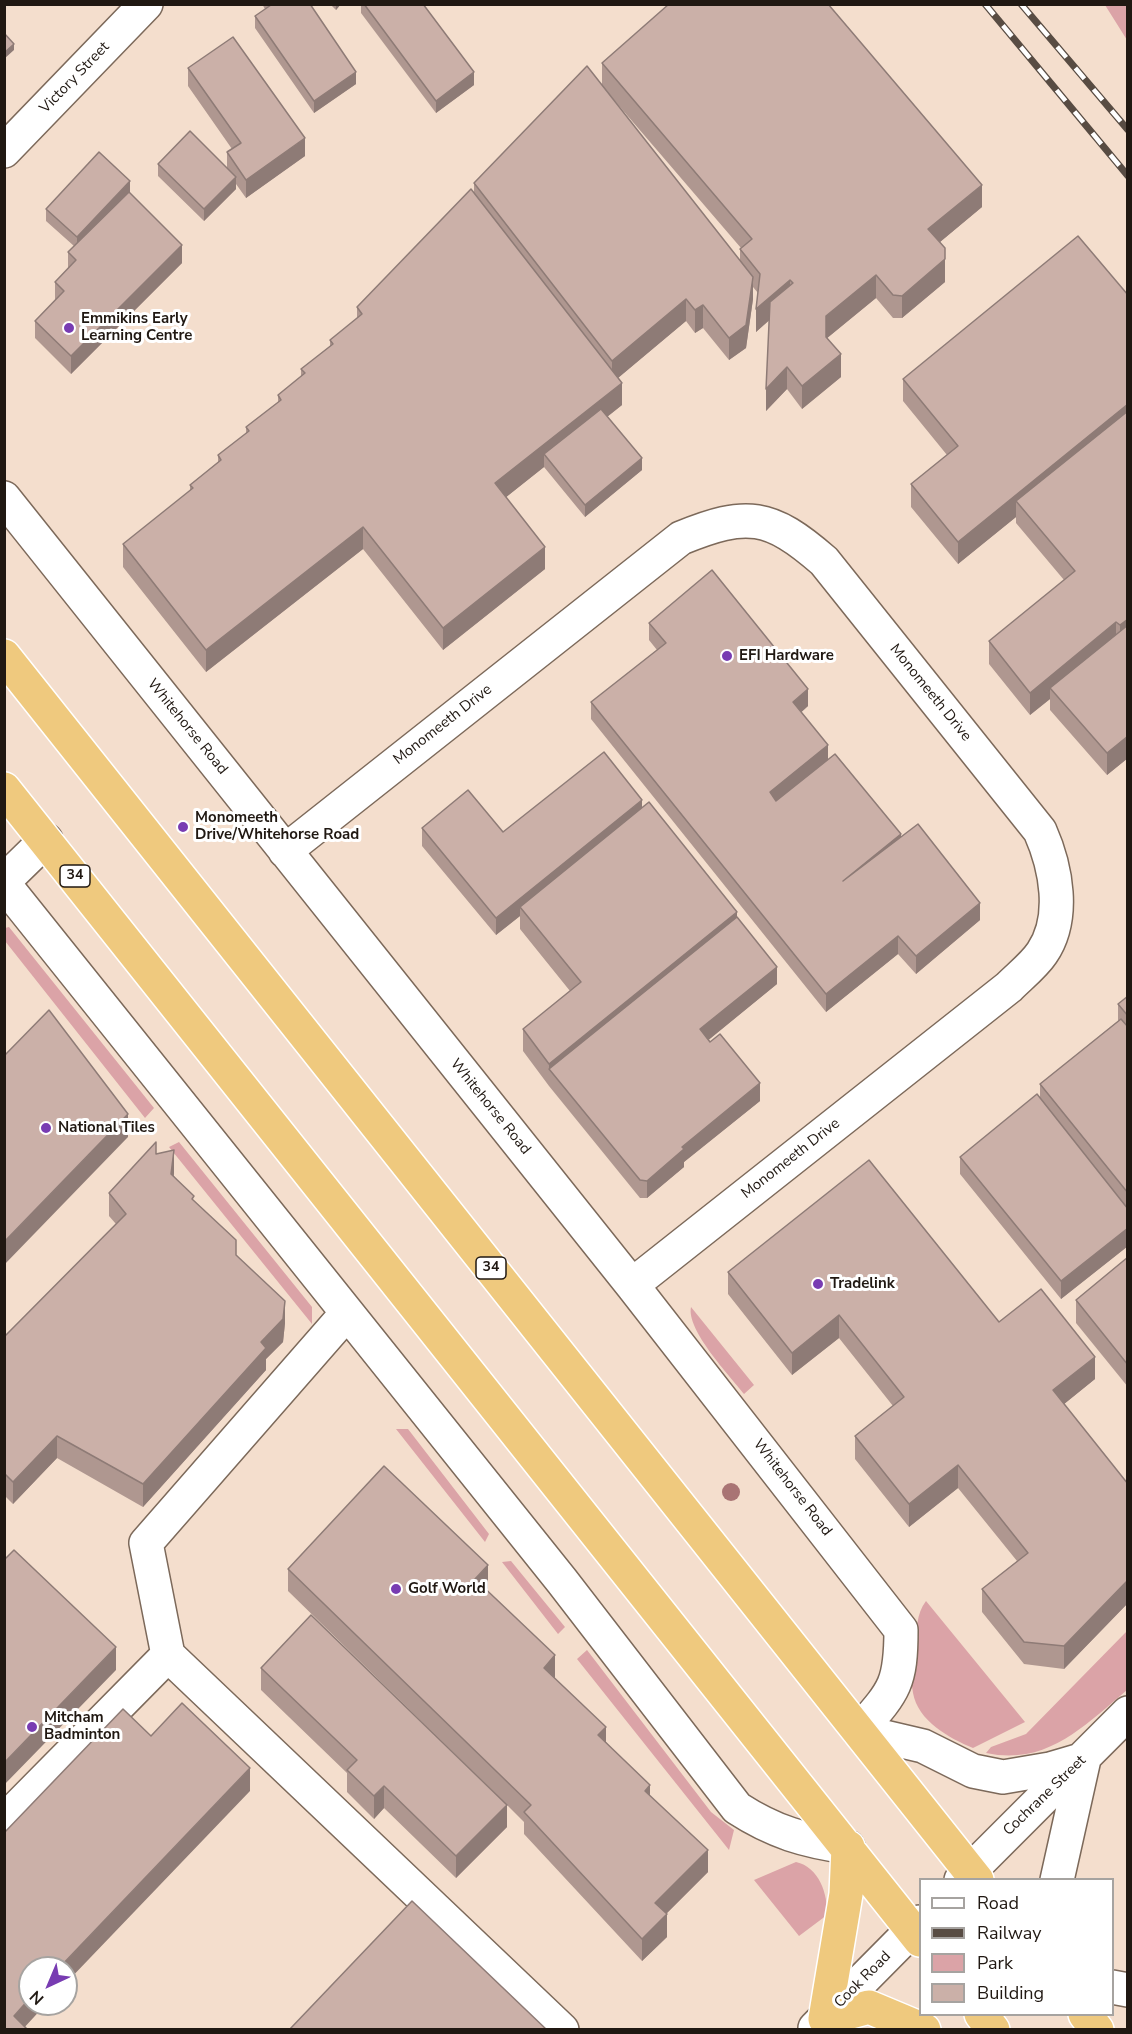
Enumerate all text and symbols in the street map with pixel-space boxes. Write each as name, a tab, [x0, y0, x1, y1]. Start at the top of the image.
street label: Victory Street	[36, 38, 114, 118]
place label: Emmikins Early Learning Centre	[81, 310, 192, 345]
marker: Emmikins Early Learning Centre	[62, 321, 76, 335]
street label: Monomeeth Drive	[885, 641, 975, 745]
place label: EFI Hardware	[739, 647, 834, 665]
marker: EFI Hardware	[720, 649, 734, 663]
street label: Whitehorse Road	[143, 676, 231, 778]
street label: Monomeeth Drive	[390, 681, 496, 769]
place label: Monomeeth Drive/Whitehorse Road	[195, 809, 359, 844]
marker: Monomeeth Drive/Whitehorse Road	[176, 820, 190, 834]
road number: 34	[60, 865, 90, 887]
street label: Whitehorse Road	[446, 1056, 534, 1158]
street label: Monomeeth Drive	[738, 1115, 844, 1203]
place label: National Tiles	[58, 1119, 155, 1137]
marker: National Tiles	[39, 1121, 53, 1135]
road number: 34	[476, 1257, 506, 1279]
place label: Tradelink	[830, 1275, 895, 1293]
marker: Tradelink	[811, 1277, 825, 1291]
street label: Whitehorse Road	[749, 1436, 835, 1540]
place label: Golf World	[408, 1580, 486, 1598]
marker: Golf World	[389, 1582, 403, 1596]
place label: Mitcham Badminton	[44, 1709, 120, 1744]
marker: Mitcham Badminton	[25, 1720, 39, 1734]
street label: Cochrane Street	[1000, 1752, 1090, 1840]
legend	[919, 1878, 1114, 2016]
text: Road	[977, 1891, 1019, 1915]
text: Railway	[977, 1921, 1042, 1945]
street label: Cook Road	[831, 1948, 895, 2012]
text: Park	[977, 1951, 1013, 1975]
north arrow	[18, 1956, 78, 2016]
text: Building	[977, 1981, 1044, 2005]
text: N	[25, 1985, 49, 2010]

